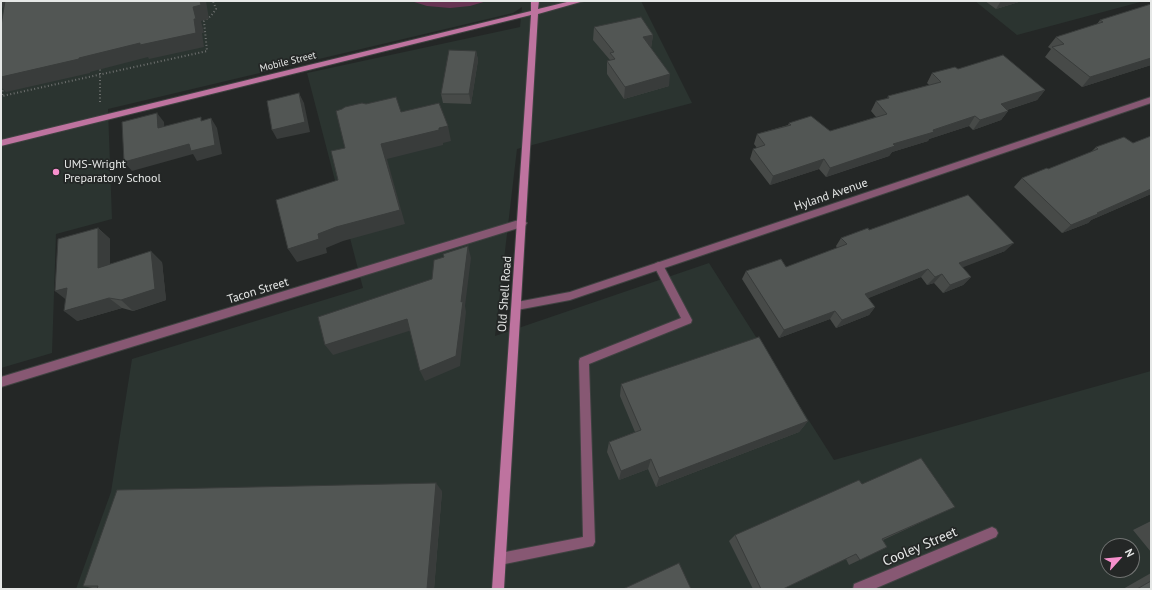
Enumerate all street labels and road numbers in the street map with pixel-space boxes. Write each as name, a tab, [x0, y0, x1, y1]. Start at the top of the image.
street label: Mobile Street	[259, 49, 317, 75]
street label: Hyland Avenue	[792, 176, 870, 214]
street label: Old Shell Road	[495, 256, 515, 332]
street label: Tacon Street	[226, 275, 290, 307]
street label: Cooley Street	[880, 524, 960, 570]

